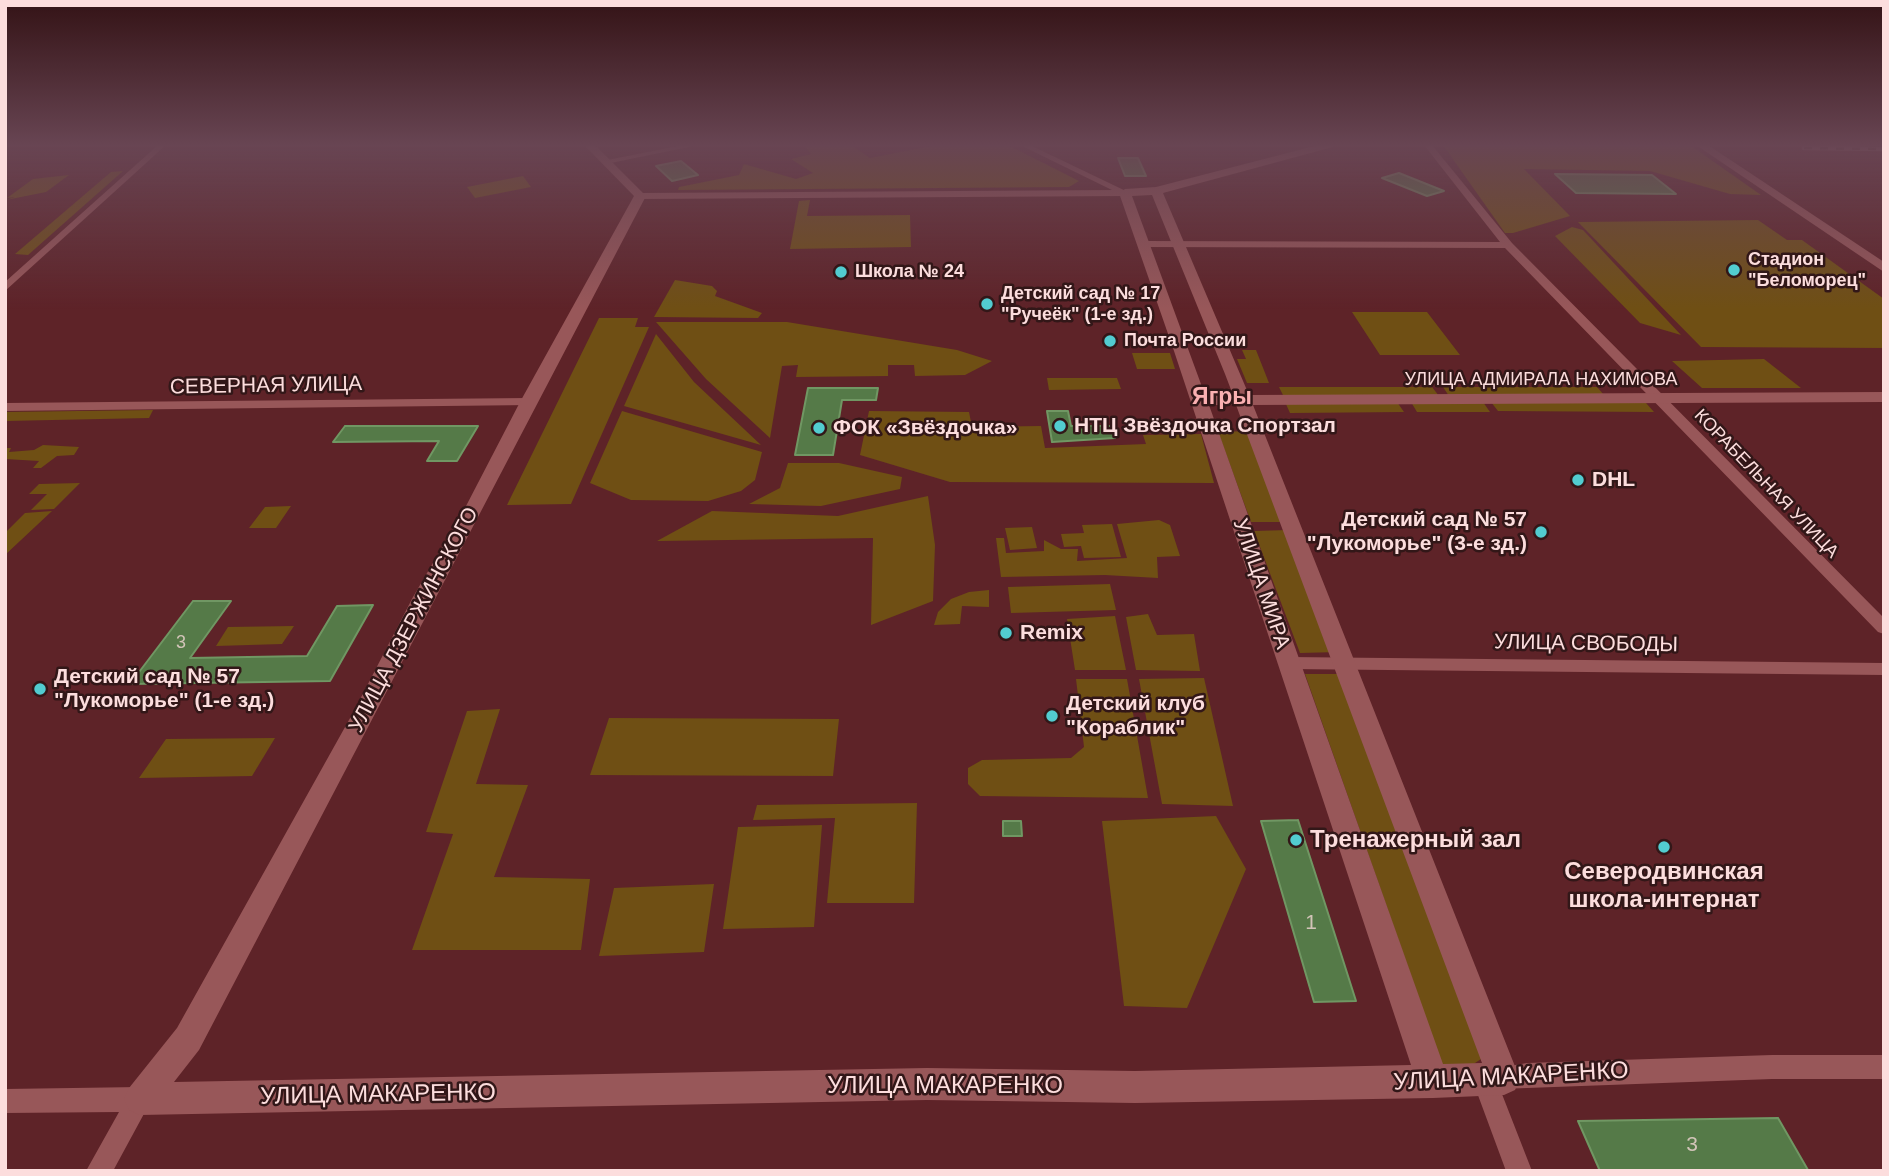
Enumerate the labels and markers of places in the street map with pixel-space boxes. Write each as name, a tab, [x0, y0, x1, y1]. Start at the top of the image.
place label: Стадион "Беломорец"	[1748, 249, 1866, 292]
place label: Школа № 24	[855, 261, 964, 283]
marker: Стадион "Беломорец"	[1726, 262, 1742, 278]
marker: Школа № 24	[833, 264, 849, 280]
place label: Детский сад № 17 "Ручеёк" (1-е зд.)	[1001, 283, 1160, 326]
marker: Детский сад № 17 "Ручеёк" (1-е зд.)	[979, 296, 995, 312]
place label: Почта России	[1124, 330, 1246, 352]
marker: Почта России	[1102, 333, 1118, 349]
place label: НТЦ Звёздочка Спортзал	[1074, 413, 1336, 439]
place label: ФОК «Звёздочка»	[833, 415, 1017, 441]
marker: НТЦ Звёздочка Спортзал	[1052, 418, 1068, 434]
marker: ФОК «Звёздочка»	[811, 420, 827, 436]
place label: DHL	[1592, 467, 1635, 493]
marker: DHL	[1570, 472, 1586, 488]
place label: Детский сад № 57 "Лукоморье" (3-е зд.)	[1307, 507, 1527, 557]
marker: Детский сад № 57 "Лукоморье" (3-е зд.)	[1533, 524, 1549, 540]
place label: Remix	[1020, 620, 1083, 646]
marker: Remix	[998, 625, 1014, 641]
place label: Детский сад № 57 "Лукоморье" (1-е зд.)	[54, 664, 274, 714]
marker: Детский сад № 57 "Лукоморье" (1-е зд.)	[32, 681, 48, 697]
place label: Детский клуб "Кораблик"	[1066, 691, 1205, 741]
marker: Детский клуб "Кораблик"	[1044, 708, 1060, 724]
place label: Тренажерный зал	[1310, 826, 1521, 854]
marker: Тренажерный зал	[1288, 832, 1304, 848]
marker: Северодвинская школа-интернат	[1656, 839, 1672, 855]
place label: Северодвинская школа-интернат	[1564, 858, 1764, 914]

